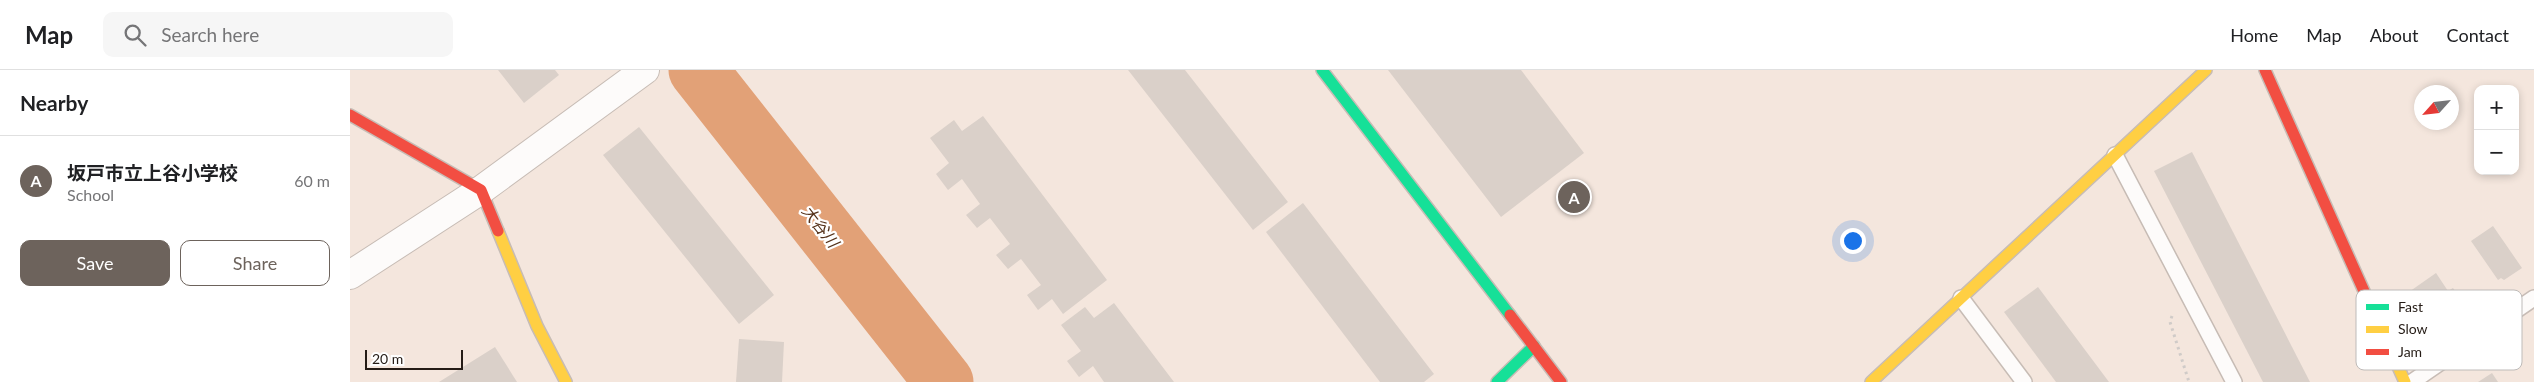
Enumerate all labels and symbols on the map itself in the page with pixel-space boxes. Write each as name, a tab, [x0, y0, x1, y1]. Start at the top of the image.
north arrow	[2414, 85, 2459, 130]
pin: A	[1558, 178, 1590, 216]
water label: 大谷川	[799, 201, 844, 252]
your location	[1840, 228, 1866, 254]
legend	[2356, 290, 2522, 370]
text: Fast	[2398, 298, 2423, 315]
text: Slow	[2398, 320, 2428, 337]
text: Jam	[2398, 343, 2422, 360]
scale bar	[365, 347, 462, 370]

